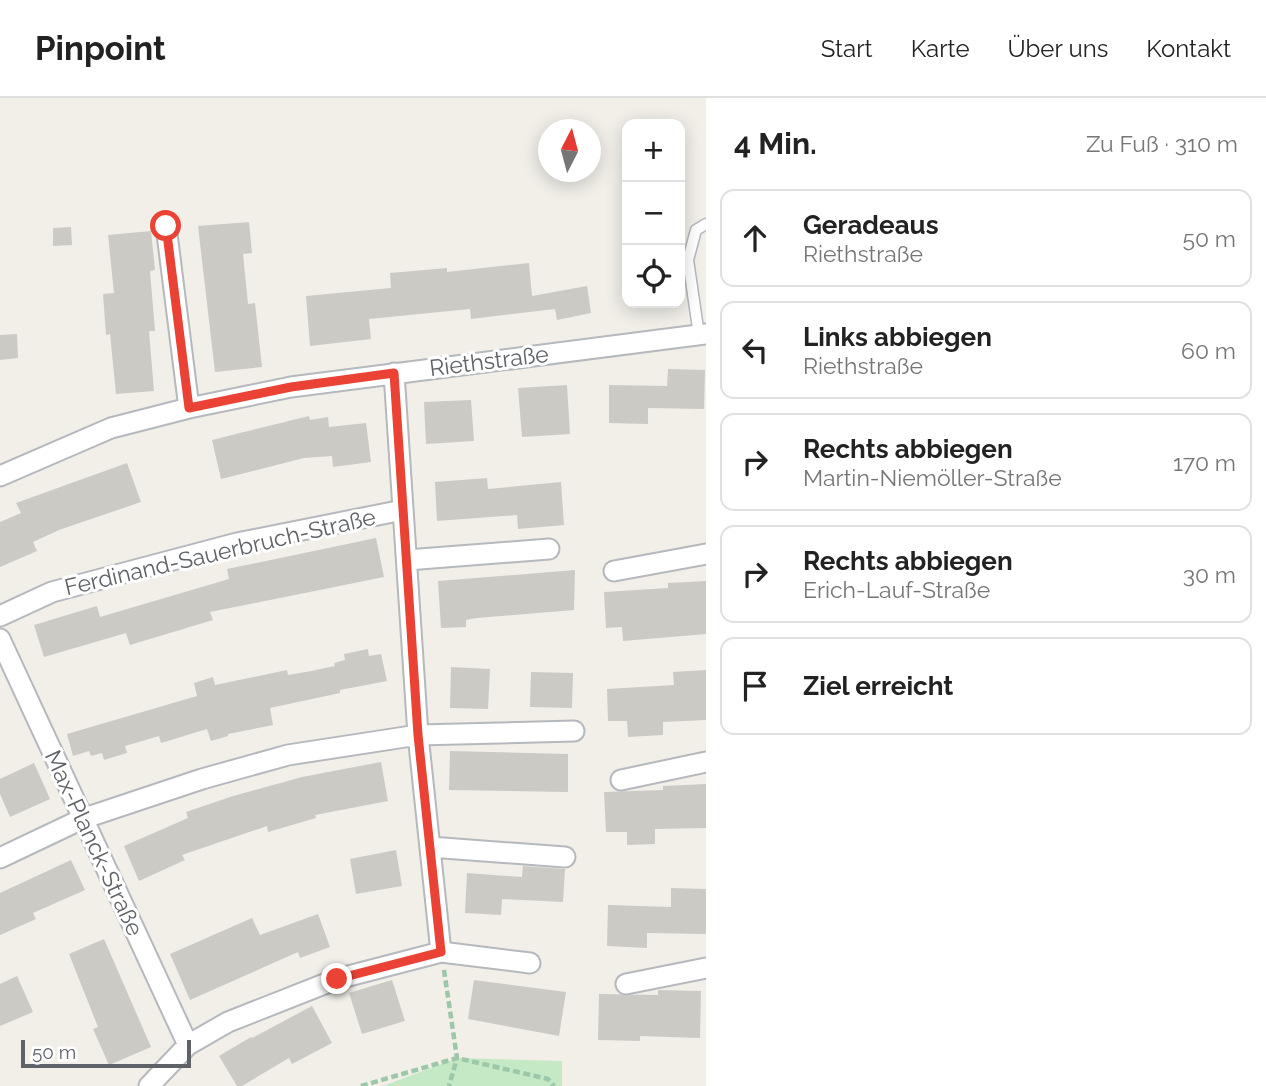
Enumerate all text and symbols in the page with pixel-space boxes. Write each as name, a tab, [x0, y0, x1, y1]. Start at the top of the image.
text: Pinpoint	[35, 29, 166, 68]
text: Start	[821, 34, 873, 63]
text: Karte	[911, 34, 970, 63]
text: Über uns	[1008, 34, 1108, 63]
text: Kontakt	[1146, 34, 1231, 63]
north arrow	[538, 119, 601, 182]
map controls	[622, 119, 685, 308]
button: +	[622, 119, 685, 182]
text: 4 Min.	[734, 126, 817, 161]
text: Zu Fuß · 310 m	[1086, 130, 1238, 157]
button: −	[622, 182, 685, 245]
route start	[150, 210, 181, 241]
text: Geradeaus	[803, 210, 939, 240]
icon: ahead	[736, 219, 774, 257]
text: 50 m	[1182, 225, 1236, 252]
text: Riethstraße	[803, 240, 923, 267]
button: locate	[622, 245, 685, 308]
text: Links abbiegen	[803, 322, 992, 352]
icon: left	[736, 331, 774, 369]
text: 60 m	[1181, 337, 1236, 364]
street label: Riethstraße	[428, 340, 550, 381]
text: Riethstraße	[803, 352, 923, 379]
text: Rechts abbiegen	[803, 434, 1013, 464]
icon: right	[736, 443, 774, 481]
text: 170 m	[1173, 449, 1236, 476]
text: Martin-Niemöller-Straße	[803, 464, 1062, 491]
street label: Ferdinand-Sauerbruch-Straße	[62, 503, 378, 600]
text: Rechts abbiegen	[803, 546, 1013, 576]
icon: right	[736, 555, 774, 593]
text: 30 m	[1183, 561, 1236, 588]
text: Erich-Lauf-Straße	[803, 576, 990, 603]
icon: arrive	[736, 667, 774, 705]
text: Ziel erreicht	[803, 671, 953, 701]
street label: Max-Planck-Straße	[40, 746, 149, 940]
route end	[321, 963, 352, 994]
scale bar	[21, 1037, 191, 1069]
text: 50 m	[32, 1041, 76, 1063]

